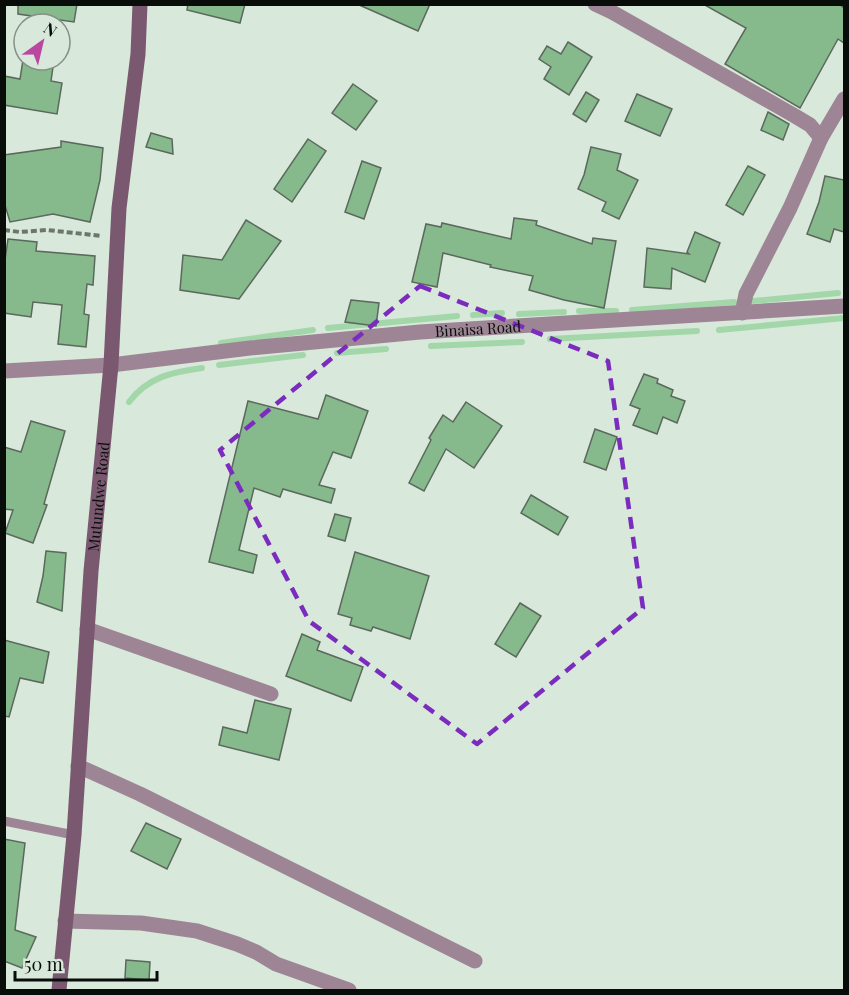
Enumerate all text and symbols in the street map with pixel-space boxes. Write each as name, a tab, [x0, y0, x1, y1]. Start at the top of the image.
north arrow	[12, 12, 72, 72]
text: N	[40, 17, 62, 41]
street label: Binaisa Road	[434, 316, 522, 341]
street label: Mutundwe Road	[83, 440, 114, 552]
scale bar	[15, 944, 158, 982]
text: 50 m	[24, 952, 63, 976]

